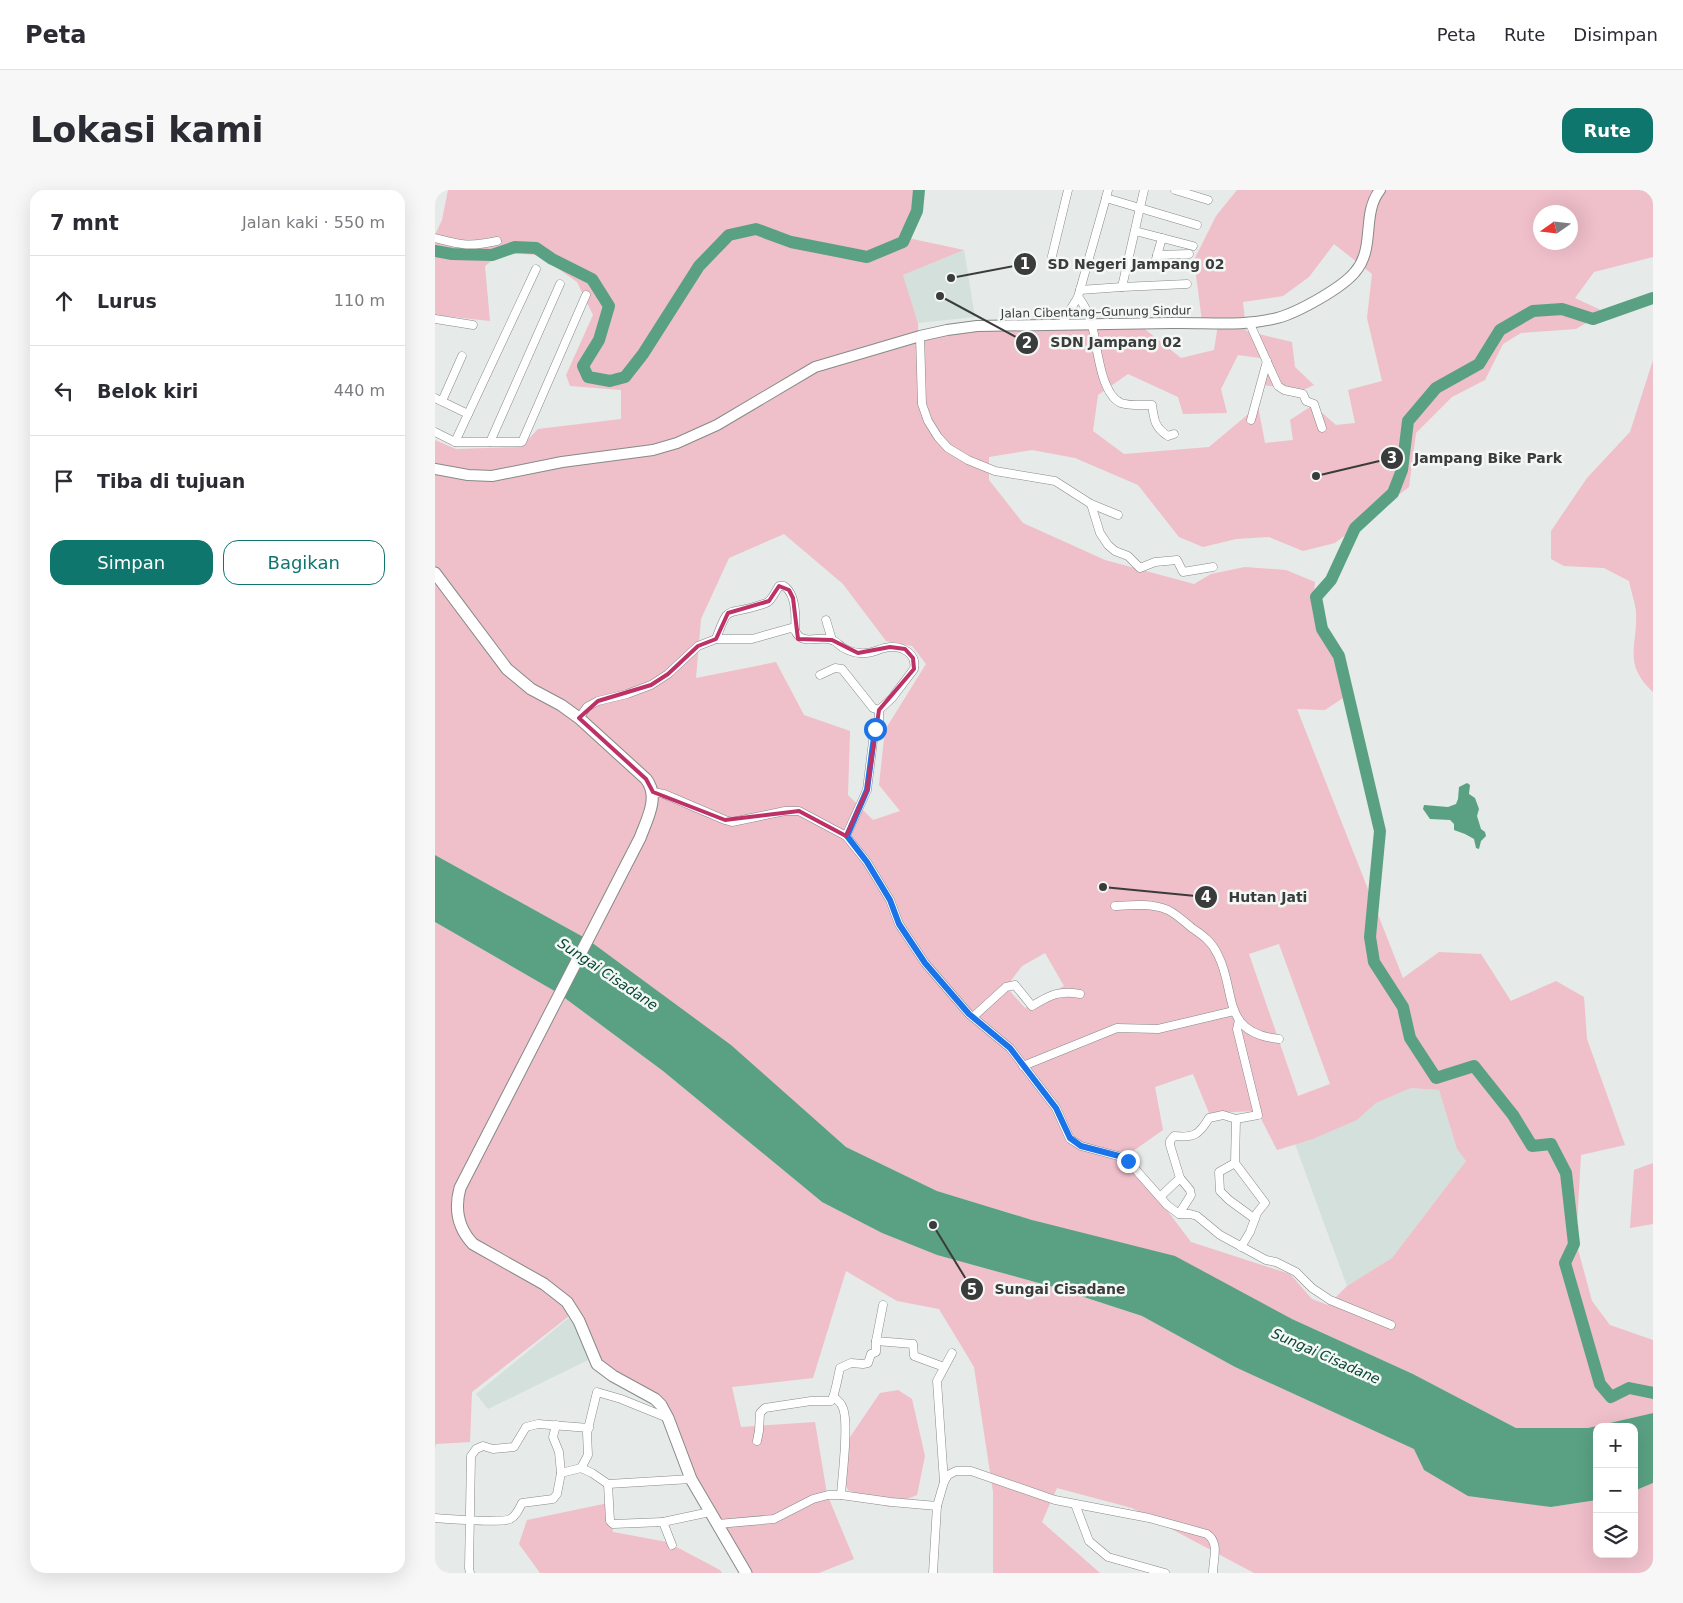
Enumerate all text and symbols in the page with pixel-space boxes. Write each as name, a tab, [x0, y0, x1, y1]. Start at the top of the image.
text: Peta	[25, 21, 87, 49]
text: Peta	[1437, 24, 1476, 45]
text: Rute	[1504, 24, 1545, 45]
text: Disimpan	[1573, 24, 1658, 45]
button: Rute	[1562, 108, 1653, 153]
text: Lokasi kami	[30, 110, 264, 150]
north arrow	[1533, 205, 1578, 250]
text: 7 mnt	[50, 211, 119, 235]
text: Jalan kaki · 550 m	[242, 213, 385, 232]
callout: SD Negeri Jampang 02	[1013, 250, 1235, 279]
text: 1	[1020, 255, 1030, 273]
text: SD Negeri Jampang 02	[1048, 256, 1224, 272]
icon: ahead	[50, 287, 78, 315]
text: Lurus	[97, 290, 157, 312]
text: 110 m	[334, 291, 385, 310]
street label: Jalan Cibentang–Gunung Sindur	[1000, 303, 1191, 321]
callout: SDN Jampang 02	[1015, 328, 1191, 357]
text: 2	[1022, 334, 1032, 352]
text: SDN Jampang 02	[1050, 334, 1182, 350]
icon: left	[50, 377, 78, 405]
text: Belok kiri	[97, 380, 198, 402]
text: 440 m	[334, 381, 385, 400]
callout: Jampang Bike Park	[1379, 444, 1572, 473]
text: 3	[1387, 449, 1397, 467]
text: Jampang Bike Park	[1413, 450, 1563, 466]
icon: arrive	[50, 467, 78, 495]
text: Tiba di tujuan	[97, 470, 245, 492]
button: Simpan	[50, 540, 213, 585]
button: Bagikan	[223, 540, 385, 585]
route start	[864, 718, 887, 741]
callout: Hutan Jati	[1193, 883, 1317, 912]
text: 4	[1201, 888, 1211, 906]
text: Hutan Jati	[1229, 889, 1307, 905]
water label: Sungai Cisadane	[555, 935, 661, 1013]
route end	[1117, 1150, 1140, 1173]
callout: Sungai Cisadane	[960, 1275, 1136, 1304]
text: 5	[967, 1281, 977, 1299]
text: Sungai Cisadane	[995, 1281, 1125, 1297]
water label: Sungai Cisadane	[1269, 1325, 1383, 1387]
map controls	[1593, 1423, 1638, 1558]
button: +	[1593, 1423, 1638, 1468]
button: −	[1593, 1468, 1638, 1513]
button: layers	[1593, 1513, 1638, 1558]

